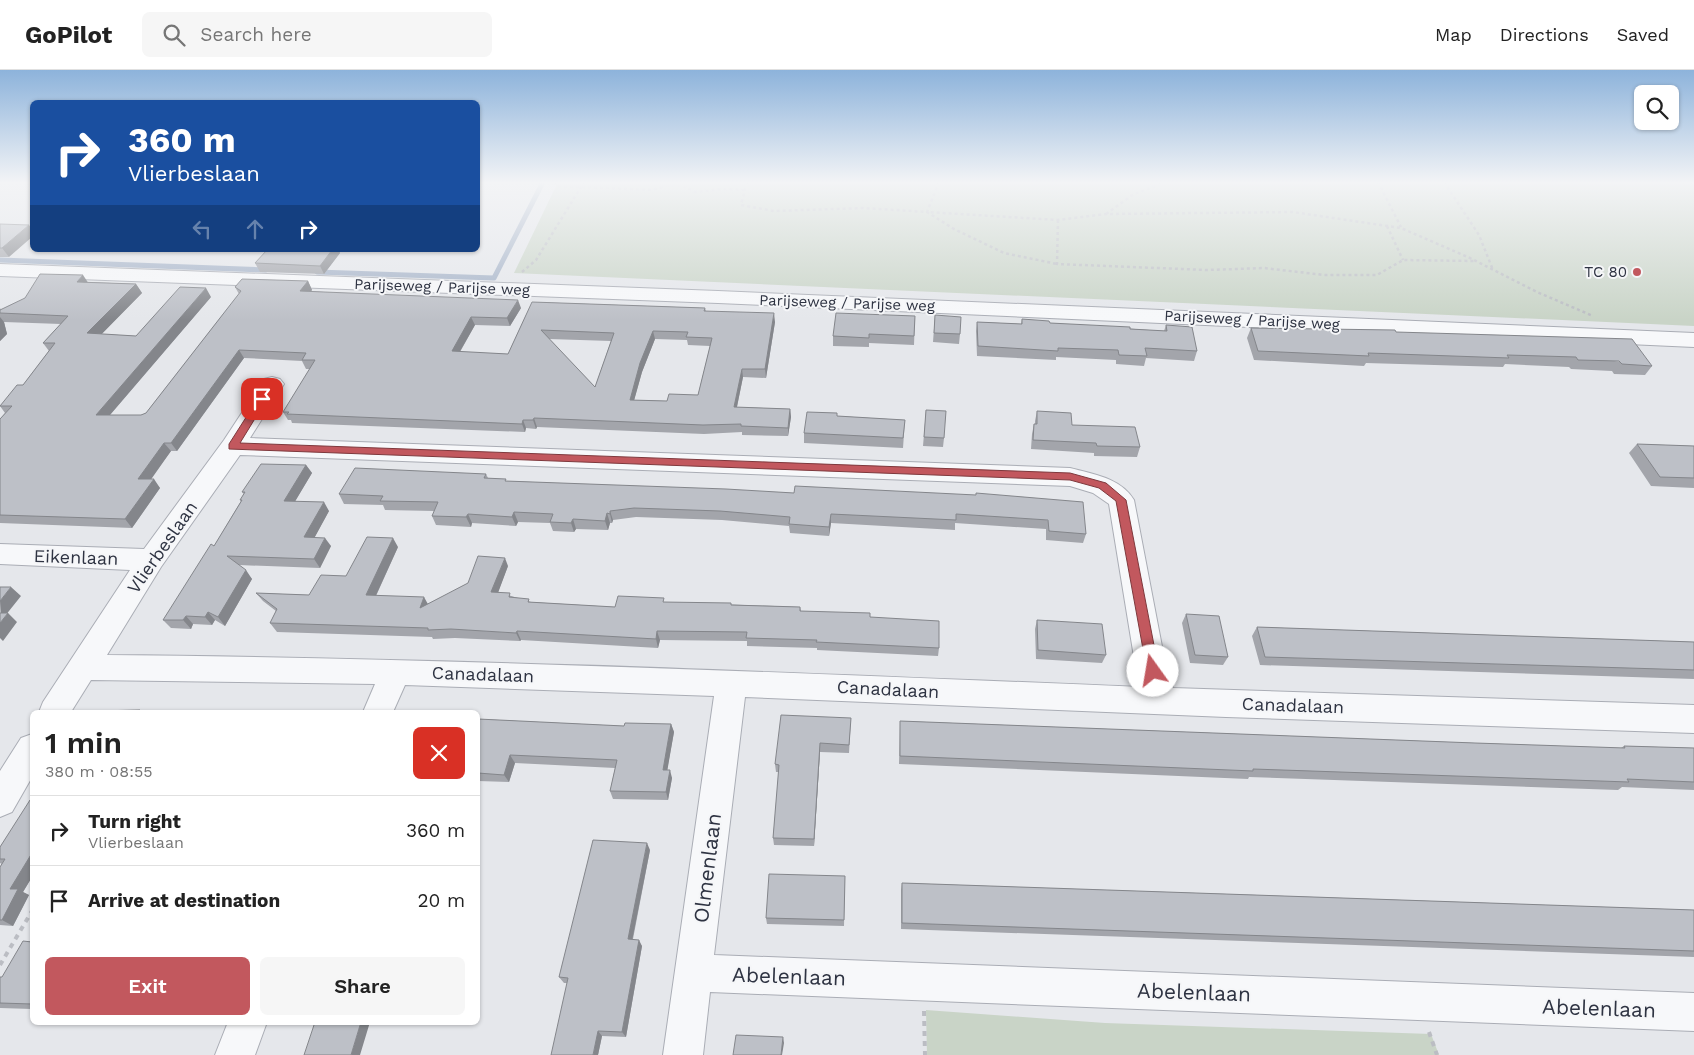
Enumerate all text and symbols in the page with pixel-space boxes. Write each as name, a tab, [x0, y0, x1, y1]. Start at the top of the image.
search box	[142, 12, 492, 57]
text: GoPilot	[25, 21, 112, 49]
icon: search	[160, 21, 188, 49]
text: Search here	[200, 23, 312, 46]
text: Map	[1435, 24, 1472, 45]
text: Directions	[1500, 24, 1589, 45]
text: Saved	[1617, 24, 1669, 45]
map controls	[1634, 85, 1679, 130]
button: search	[1634, 85, 1679, 130]
text: 360 m	[128, 119, 236, 161]
icon: right	[45, 120, 110, 185]
text: Vlierbeslaan	[128, 161, 260, 186]
icon: left	[188, 215, 216, 243]
icon: ahead	[241, 215, 269, 243]
icon: right	[294, 215, 322, 243]
place label: TC 80	[1584, 263, 1627, 281]
marker: TC 80	[1631, 266, 1643, 278]
street label: Parijseweg / Parijse weg	[354, 275, 530, 299]
street label: Parijseweg / Parijse weg	[759, 291, 935, 315]
street label: Parijseweg / Parijse weg	[1164, 306, 1340, 334]
pin	[241, 378, 283, 420]
icon: arrive	[248, 385, 276, 413]
street label: Vlierbeslaan	[122, 497, 202, 597]
street label: Eikenlaan	[33, 545, 119, 569]
position arrow	[1126, 644, 1178, 696]
street label: Canadalaan	[431, 662, 535, 686]
street label: Canadalaan	[836, 676, 940, 702]
street label: Canadalaan	[1241, 693, 1345, 717]
text: 1 min	[45, 725, 122, 760]
button: close	[413, 727, 465, 779]
text: 380 m · 08:55	[45, 762, 153, 781]
text: Turn right	[88, 810, 181, 833]
street label: Olmenlaan	[688, 812, 726, 924]
icon: right	[45, 817, 73, 845]
text: 360 m	[406, 819, 465, 842]
text: Vlierbeslaan	[88, 833, 184, 852]
icon: arrive	[45, 887, 73, 915]
text: Arrive at destination	[88, 889, 280, 912]
text: 20 m	[418, 889, 465, 912]
button: Exit	[45, 957, 250, 1015]
button: Share	[260, 957, 465, 1015]
street label: Abelenlaan	[732, 962, 846, 990]
street label: Abelenlaan	[1137, 978, 1251, 1006]
street label: Abelenlaan	[1542, 994, 1656, 1022]

